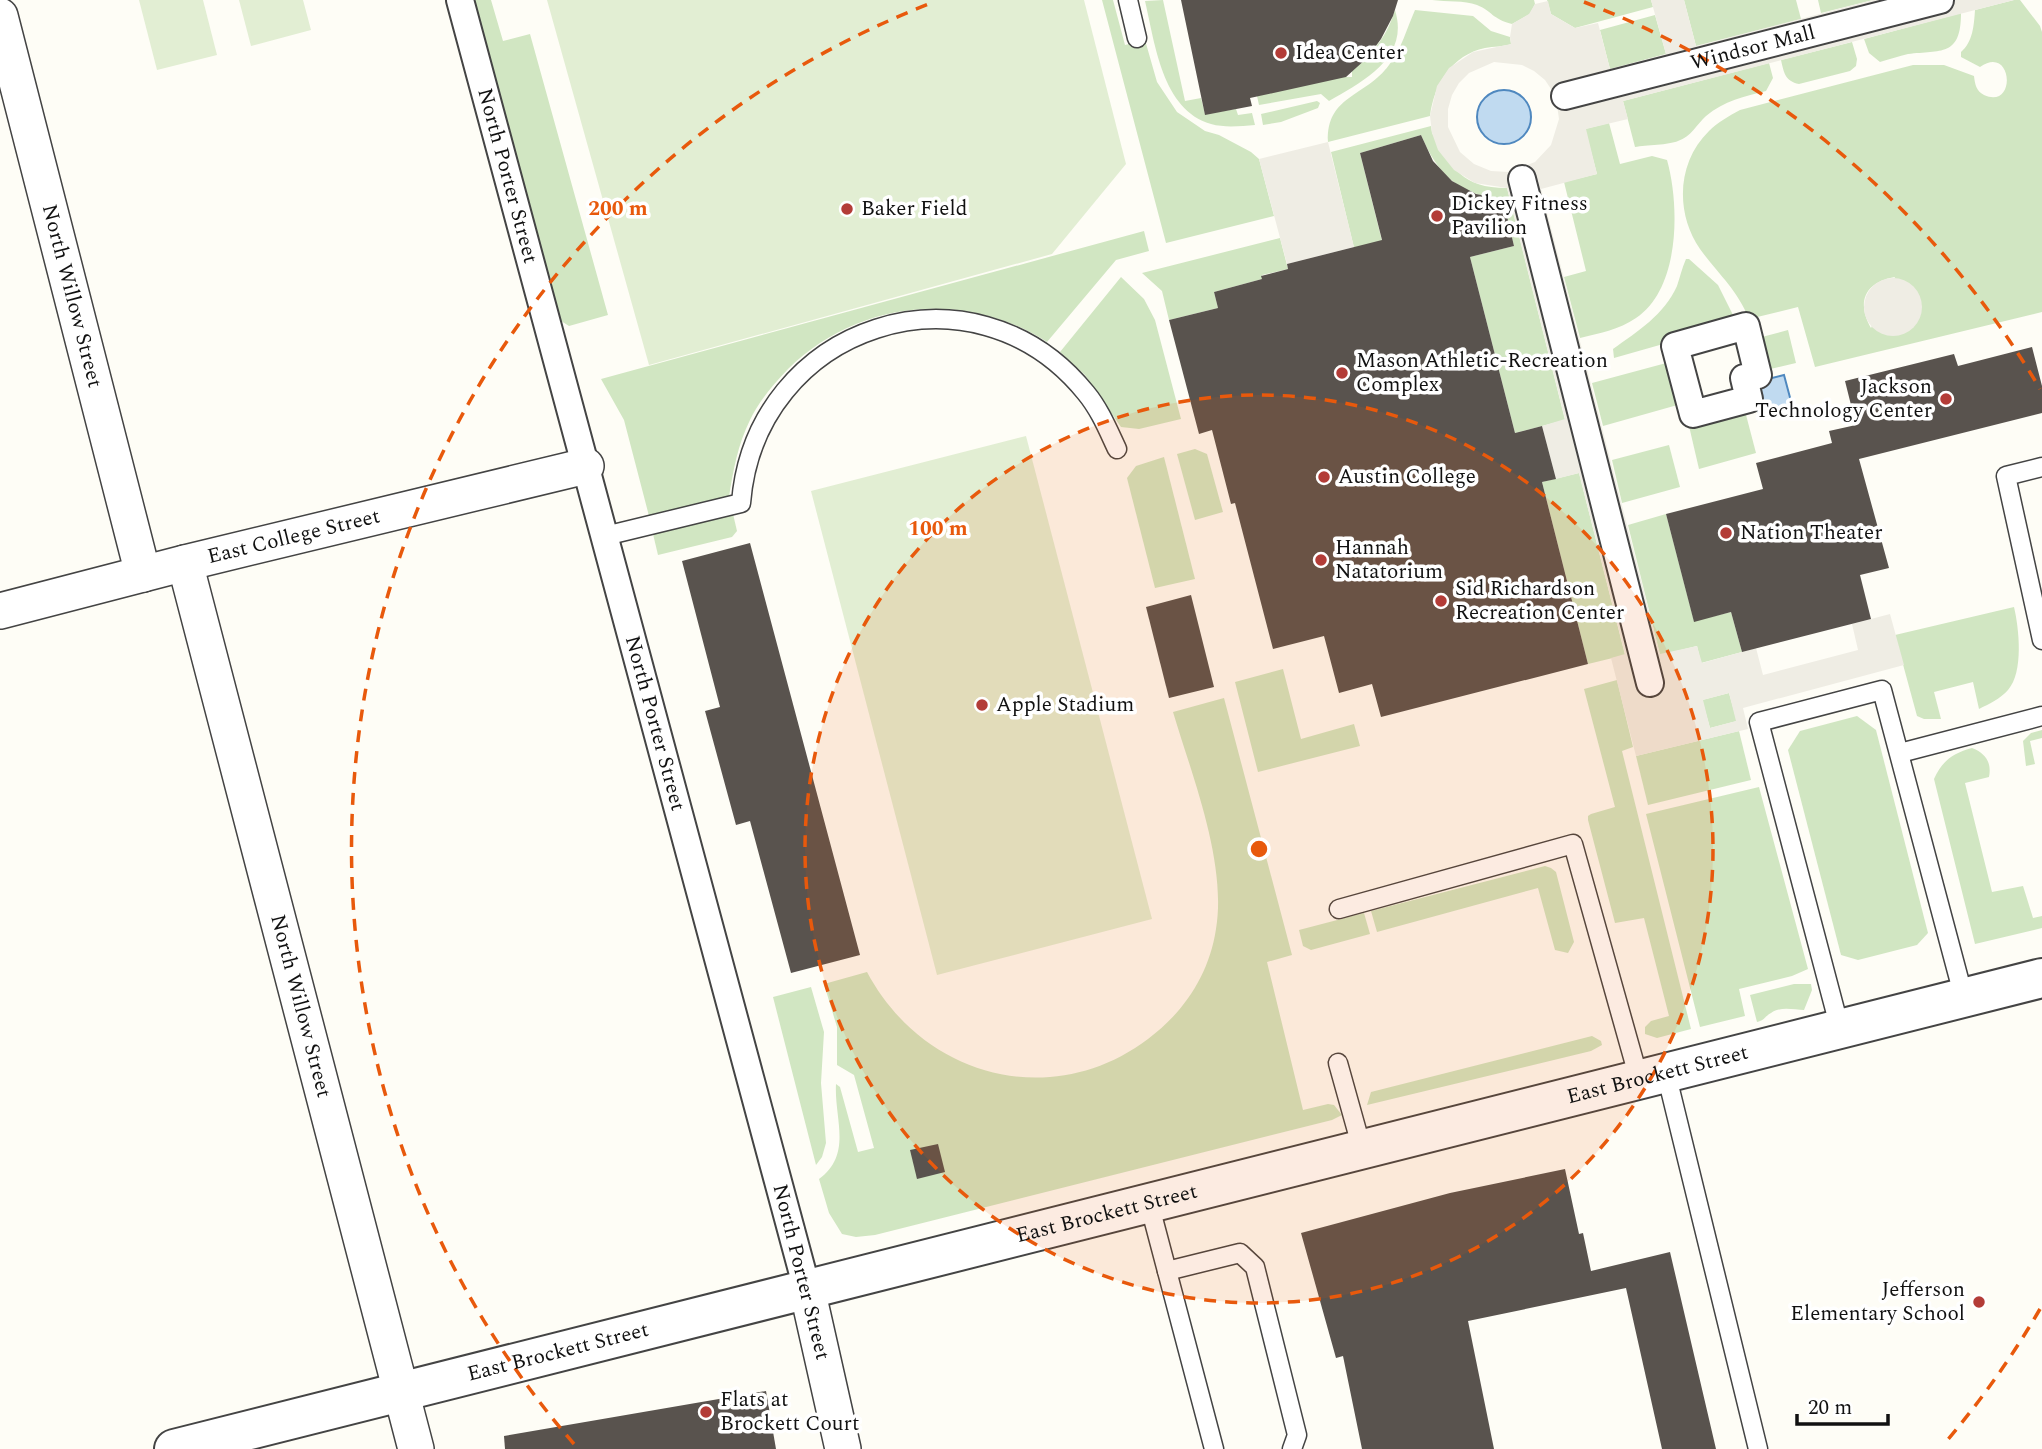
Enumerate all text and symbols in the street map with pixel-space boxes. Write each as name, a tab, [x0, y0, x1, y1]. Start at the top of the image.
street label: Windsor Mall	[1687, 17, 1819, 79]
place label: Idea Center	[1295, 37, 1404, 69]
marker: Idea Center	[1273, 45, 1289, 61]
street label: North Porter Street	[468, 84, 546, 267]
place label: Dickey Fitness Pavilion	[1451, 188, 1588, 244]
text: 200 m	[588, 193, 648, 225]
place label: Baker Field	[861, 193, 967, 225]
street label: North Willow Street	[33, 201, 111, 391]
marker: Baker Field	[839, 201, 855, 217]
marker: Dickey Fitness Pavilion	[1429, 208, 1445, 224]
place label: Mason Athletic-Recreation Complex	[1356, 345, 1608, 401]
marker: Mason Athletic-Recreation Complex	[1334, 365, 1350, 381]
place label: Jackson Technology Center	[1755, 371, 1932, 427]
marker: Jackson Technology Center	[1938, 391, 1954, 407]
place label: Austin College	[1338, 461, 1476, 493]
marker: Austin College	[1316, 469, 1332, 485]
street label: East College Street	[204, 500, 383, 573]
text: 100 m	[908, 513, 968, 545]
place label: Nation Theater	[1740, 517, 1883, 549]
marker: Nation Theater	[1718, 525, 1734, 541]
place label: Hannah Natatorium	[1335, 532, 1443, 588]
marker: Hannah Natatorium	[1313, 552, 1329, 568]
place label: Sid Richardson Recreation Center	[1455, 573, 1624, 629]
marker: Sid Richardson Recreation Center	[1433, 593, 1449, 609]
street label: North Porter Street	[616, 632, 694, 815]
place label: Apple Stadium	[996, 689, 1134, 721]
marker: Apple Stadium	[974, 697, 990, 713]
centre of rings	[1247, 837, 1271, 861]
street label: North Willow Street	[261, 911, 340, 1101]
street label: East Brockett Street	[1563, 1037, 1752, 1113]
street label: East Brockett Street	[1013, 1176, 1201, 1252]
street label: North Porter Street	[764, 1181, 838, 1363]
place label: Jefferson Elementary School	[1790, 1274, 1965, 1330]
marker: Jefferson Elementary School	[1971, 1294, 1987, 1310]
street label: East Brockett Street	[464, 1314, 652, 1390]
scale bar	[1797, 1382, 1888, 1426]
place label: Flats at Brockett Court	[720, 1384, 859, 1440]
text: 20 m	[1808, 1392, 1852, 1424]
marker: Flats at Brockett Court	[698, 1404, 714, 1420]

